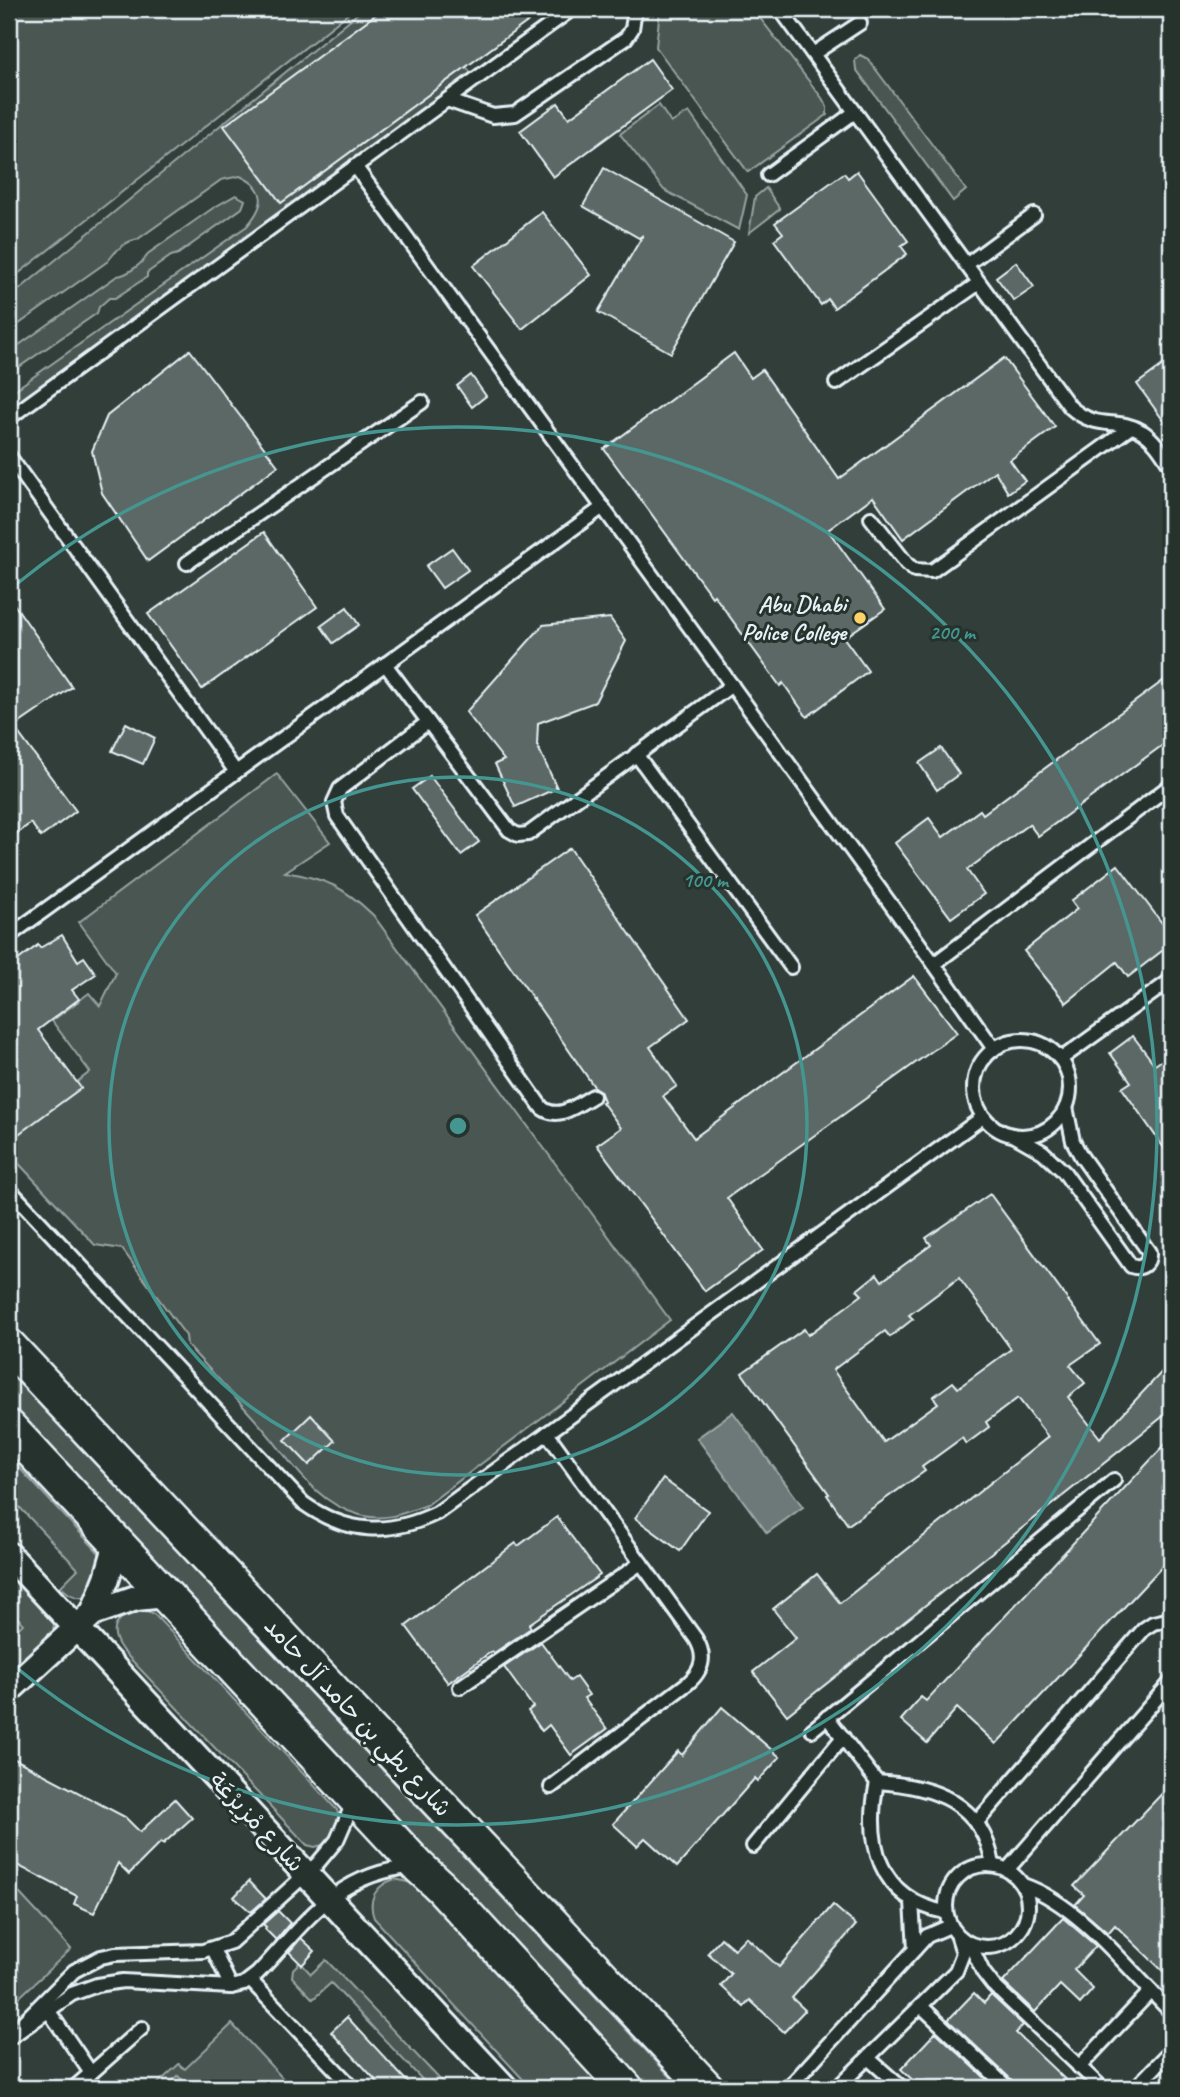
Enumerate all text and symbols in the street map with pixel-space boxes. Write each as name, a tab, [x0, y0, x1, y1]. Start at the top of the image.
place label: Abu Dhabi Police College	[742, 589, 849, 647]
marker: Abu Dhabi Police College	[852, 610, 868, 626]
text: 200 m	[929, 619, 977, 645]
text: 100 m	[682, 867, 730, 893]
centre of rings	[446, 1114, 470, 1138]
street label: شارع بطي بن حامد آل حامد	[253, 1611, 458, 1827]
street label: شارع مْزِيرْعَة	[201, 1766, 311, 1880]

